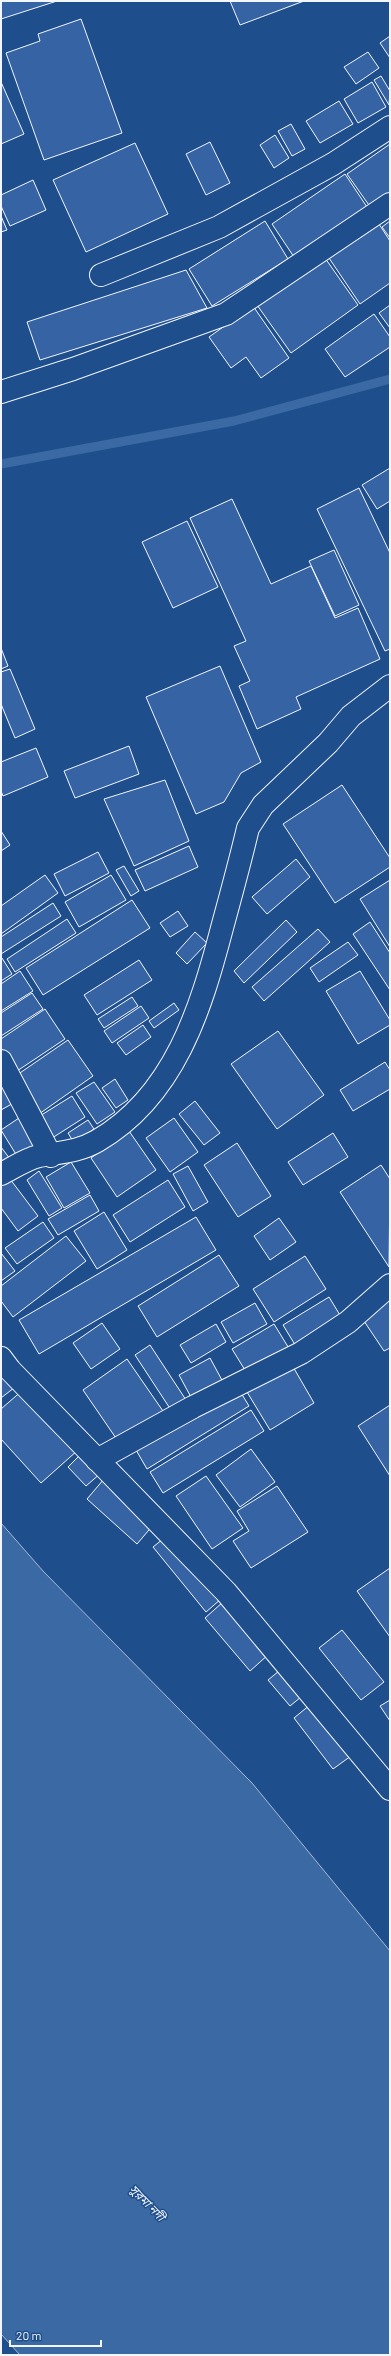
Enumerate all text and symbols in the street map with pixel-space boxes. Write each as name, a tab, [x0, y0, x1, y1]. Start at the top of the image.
water label: সুরমা নদী	[126, 2181, 170, 2226]
scale bar	[10, 2322, 101, 2348]
text: 20 m	[16, 2328, 42, 2342]

